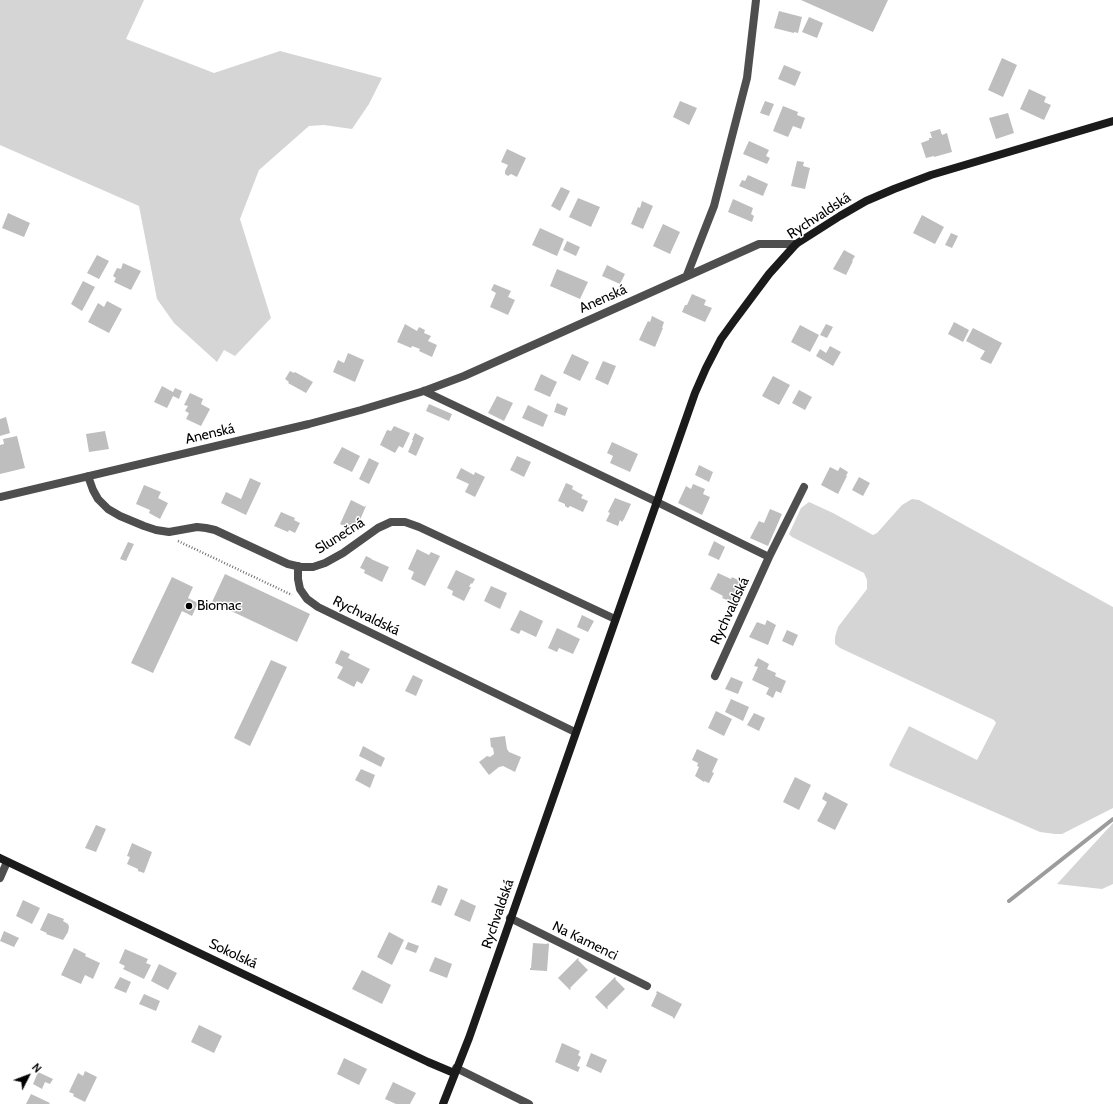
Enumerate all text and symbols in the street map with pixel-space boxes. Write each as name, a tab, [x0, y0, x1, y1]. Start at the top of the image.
street label: Rychvaldská	[784, 189, 854, 243]
street label: Anenská	[577, 281, 629, 317]
street label: Anenská	[184, 420, 236, 448]
street label: Slunečná	[312, 514, 368, 558]
street label: Rychvaldská	[707, 575, 753, 647]
street label: Rychvaldská	[330, 593, 402, 639]
place label: Biomac	[197, 598, 241, 614]
marker: Biomac	[184, 601, 194, 611]
street label: Rychvaldská	[478, 877, 518, 951]
street label: Na Kamenci	[549, 918, 621, 964]
street label: Sokolská	[206, 935, 260, 973]
north arrow	[8, 1056, 48, 1096]
text: N	[29, 1060, 45, 1076]

